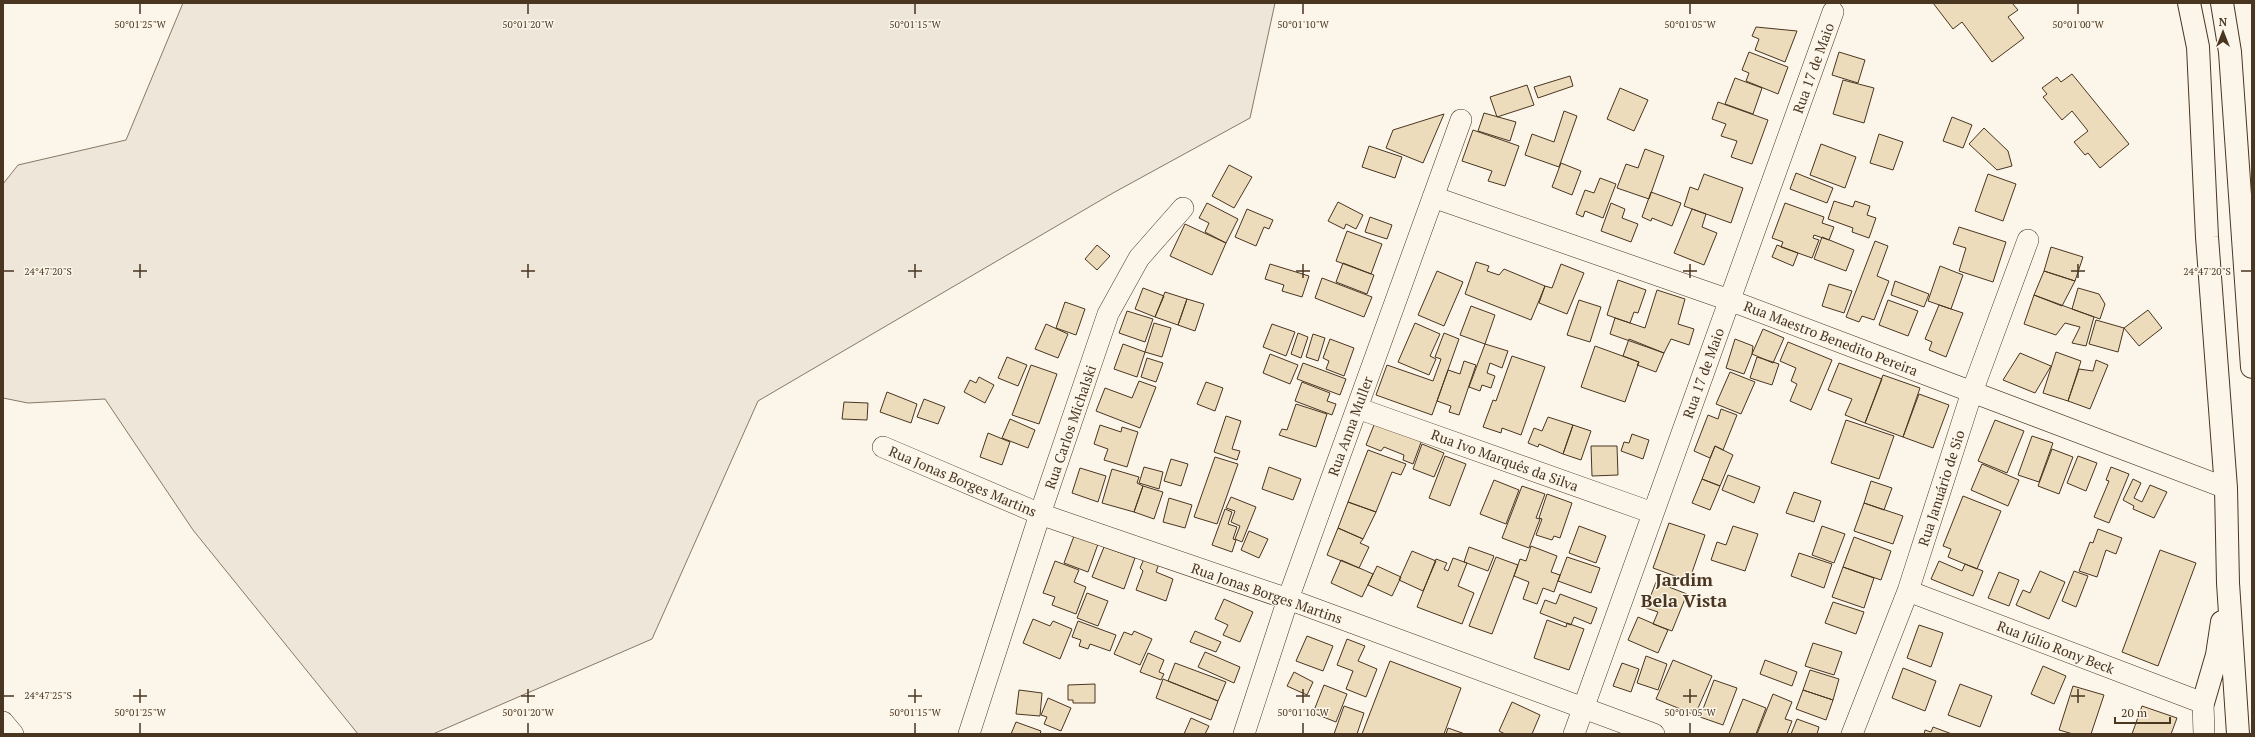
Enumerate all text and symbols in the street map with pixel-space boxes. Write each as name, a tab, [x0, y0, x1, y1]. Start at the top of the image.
north arrow	[2203, 12, 2243, 52]
text: N	[2219, 15, 2228, 29]
text: 50°01'25"W	[114, 18, 166, 31]
text: 50°01'20"W	[502, 18, 554, 31]
text: 50°01'15"W	[889, 18, 941, 31]
text: 50°01'10"W	[1277, 18, 1329, 31]
text: 50°01'05"W	[1664, 18, 1716, 31]
text: 50°01'00"W	[2052, 18, 2104, 31]
street label: Rua 17 de Maio	[1788, 20, 1838, 116]
text: 24°47'20"S	[24, 265, 72, 278]
text: 24°47'20"S	[2183, 265, 2231, 278]
street label: Rua Maestro Benedito Pereira	[1741, 296, 1921, 380]
street label: Rua 17 de Maio	[1678, 325, 1728, 421]
street label: Rua Carlos Michalski	[1040, 362, 1100, 492]
street label: Rua Anna Muller	[1323, 373, 1377, 479]
street label: Rua Ivo Marquês da Silva	[1429, 424, 1581, 496]
street label: Rua Januário de Sio	[1913, 427, 1969, 549]
street label: Rua Jonas Borges Martins	[886, 441, 1040, 521]
street label: Rua Jonas Borges Martins	[1189, 558, 1345, 628]
district label: Jardim Bela Vista	[1641, 567, 1727, 612]
street label: Rua Júlio Rony Beck	[1995, 616, 2118, 678]
text: 24°47'25"S	[24, 689, 72, 702]
scale bar	[2115, 699, 2170, 725]
text: 20 m	[2121, 705, 2148, 720]
text: 50°01'25"W	[114, 706, 166, 719]
text: 50°01'20"W	[502, 706, 554, 719]
text: 50°01'15"W	[889, 706, 941, 719]
text: 50°01'10"W	[1277, 706, 1329, 719]
text: 50°01'05"W	[1664, 706, 1716, 719]

